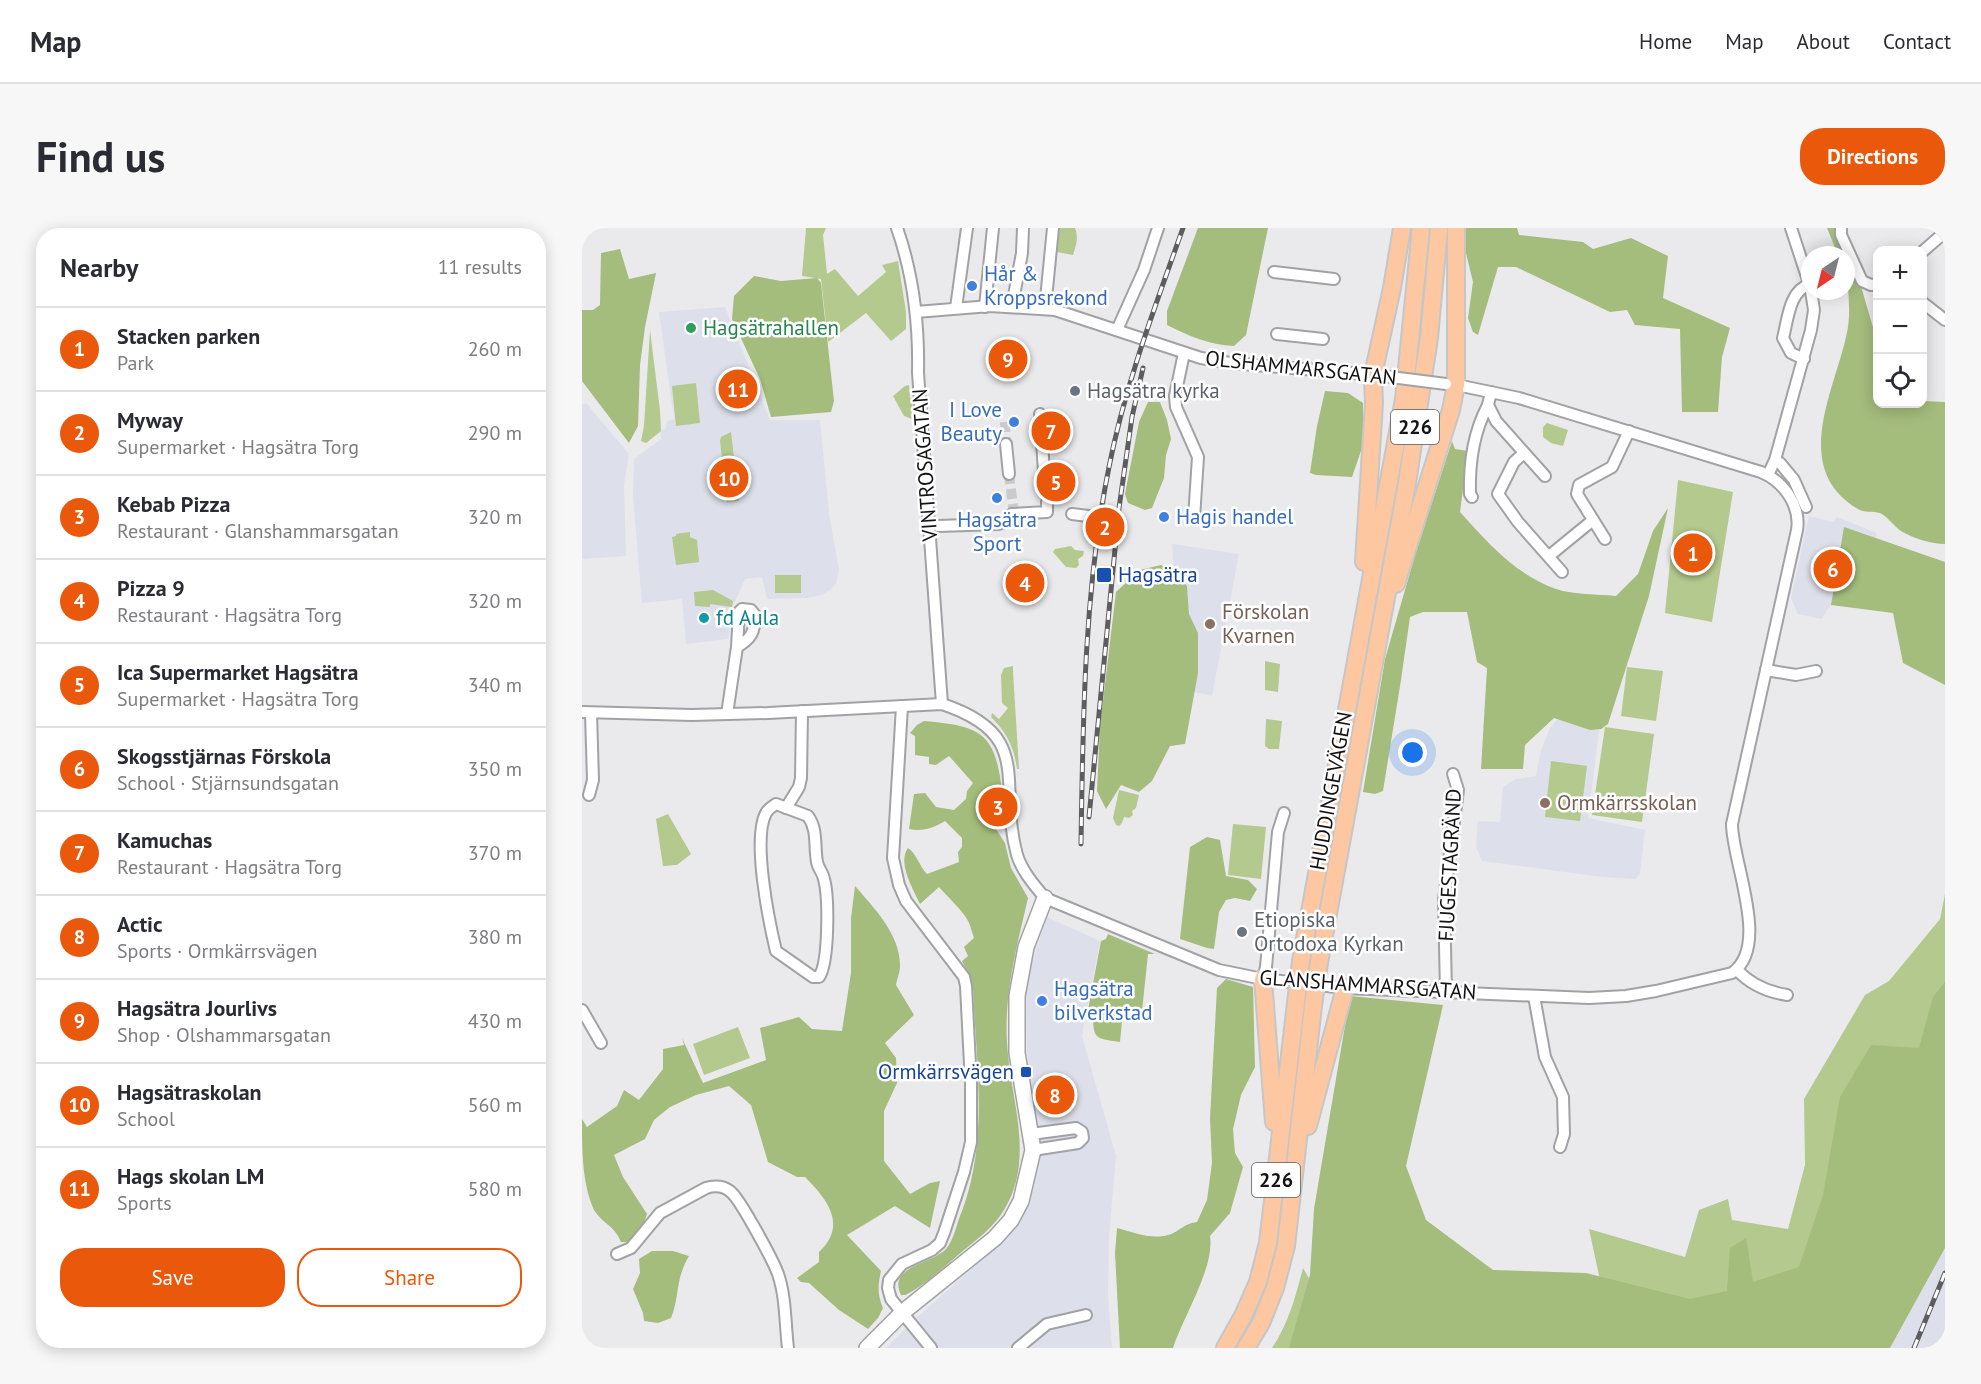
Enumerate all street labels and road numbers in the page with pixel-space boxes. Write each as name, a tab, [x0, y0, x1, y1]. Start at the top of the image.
street label: OLSHAMMARSGATAN	[1204, 344, 1398, 391]
street label: VINTROSAGATAN	[906, 388, 943, 543]
road number: 226	[1391, 410, 1439, 444]
street label: HUDDINGEVÄGEN	[1303, 709, 1358, 872]
street label: FJUGESTAGRÄND	[1432, 788, 1467, 942]
street label: GLANSHAMMARSGATAN	[1259, 963, 1477, 1006]
road number: 226	[1252, 1163, 1300, 1197]

